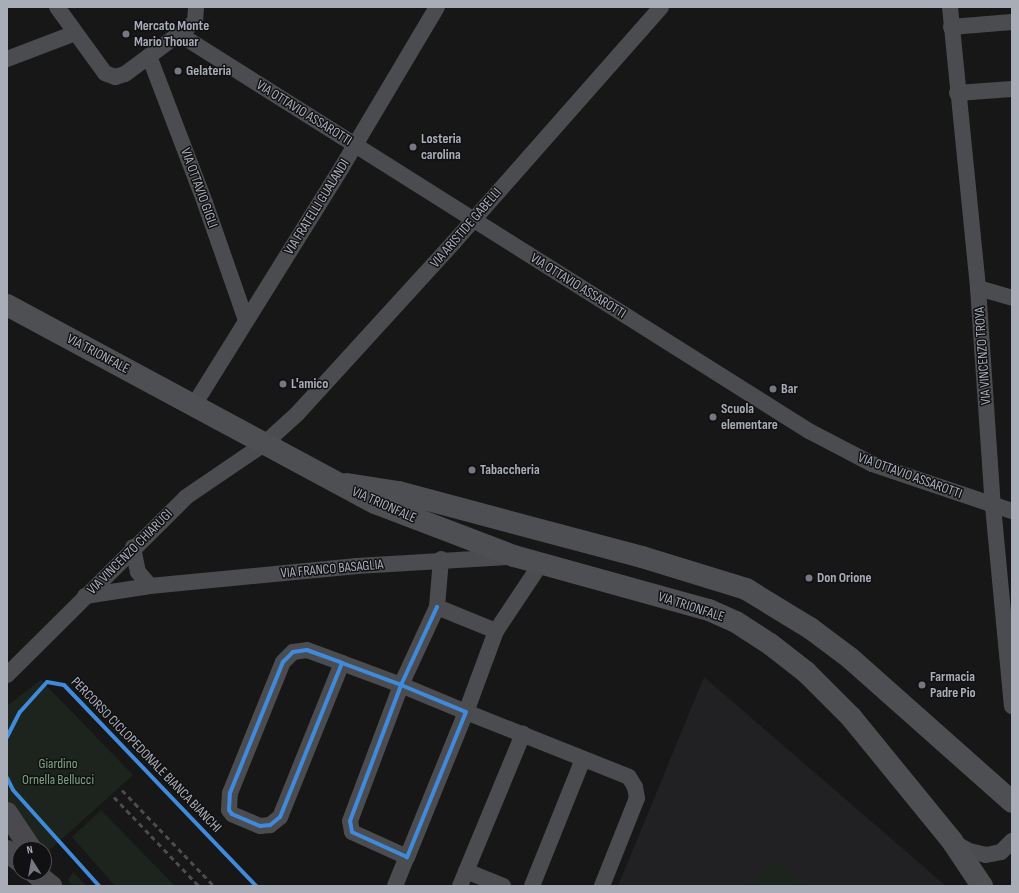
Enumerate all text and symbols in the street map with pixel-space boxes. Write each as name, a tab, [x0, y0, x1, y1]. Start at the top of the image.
place label: Mercato Monte Mario Thouar	[134, 18, 209, 50]
marker: Mercato Monte Mario Thouar	[121, 29, 131, 39]
place label: Gelateria	[186, 63, 231, 79]
marker: Gelateria	[173, 66, 183, 76]
street label: VIA OTTAVIO ASSAROTTI	[253, 77, 355, 149]
place label: Losteria carolina	[421, 131, 461, 164]
marker: Losteria carolina	[408, 142, 418, 152]
street label: VIA OTTAVIO GIGLI	[177, 146, 221, 230]
street label: VIA FRATELLI GUALANDI	[281, 156, 353, 258]
street label: VIA ARISTIDE GABELLI	[427, 185, 505, 271]
street label: VIA OTTAVIO ASSAROTTI	[527, 250, 629, 322]
street label: VIA VINCENZO TROYA	[971, 307, 995, 405]
street label: VIA TRIONFALE	[64, 330, 132, 378]
place label: L'amico	[291, 376, 328, 392]
marker: L'amico	[278, 379, 288, 389]
place label: Bar	[781, 381, 798, 397]
marker: Bar	[768, 384, 778, 394]
place label: Scuola elementare	[721, 401, 778, 434]
marker: Scuola elementare	[708, 412, 718, 422]
street label: VIA OTTAVIO ASSAROTTI	[856, 449, 964, 503]
place label: Tabaccheria	[480, 462, 540, 478]
marker: Tabaccheria	[467, 465, 477, 475]
street label: VIA TRIONFALE	[349, 483, 419, 527]
street label: VIA VINCENZO CHIARUGI	[84, 506, 176, 598]
street label: VIA FRANCO BASAGLIA	[280, 556, 384, 582]
place label: Don Orione	[817, 570, 872, 586]
marker: Don Orione	[804, 573, 814, 583]
street label: VIA TRIONFALE	[656, 588, 726, 626]
place label: Farmacia Padre Pio	[930, 669, 976, 702]
street label: PERCORSO CICLOPEDONALE BIANCA BIANCHI	[67, 674, 225, 836]
marker: Farmacia Padre Pio	[917, 680, 927, 690]
park label: Giardino Ornella Bellucci	[22, 756, 94, 788]
north arrow	[12, 841, 52, 881]
text: N	[26, 843, 34, 857]

